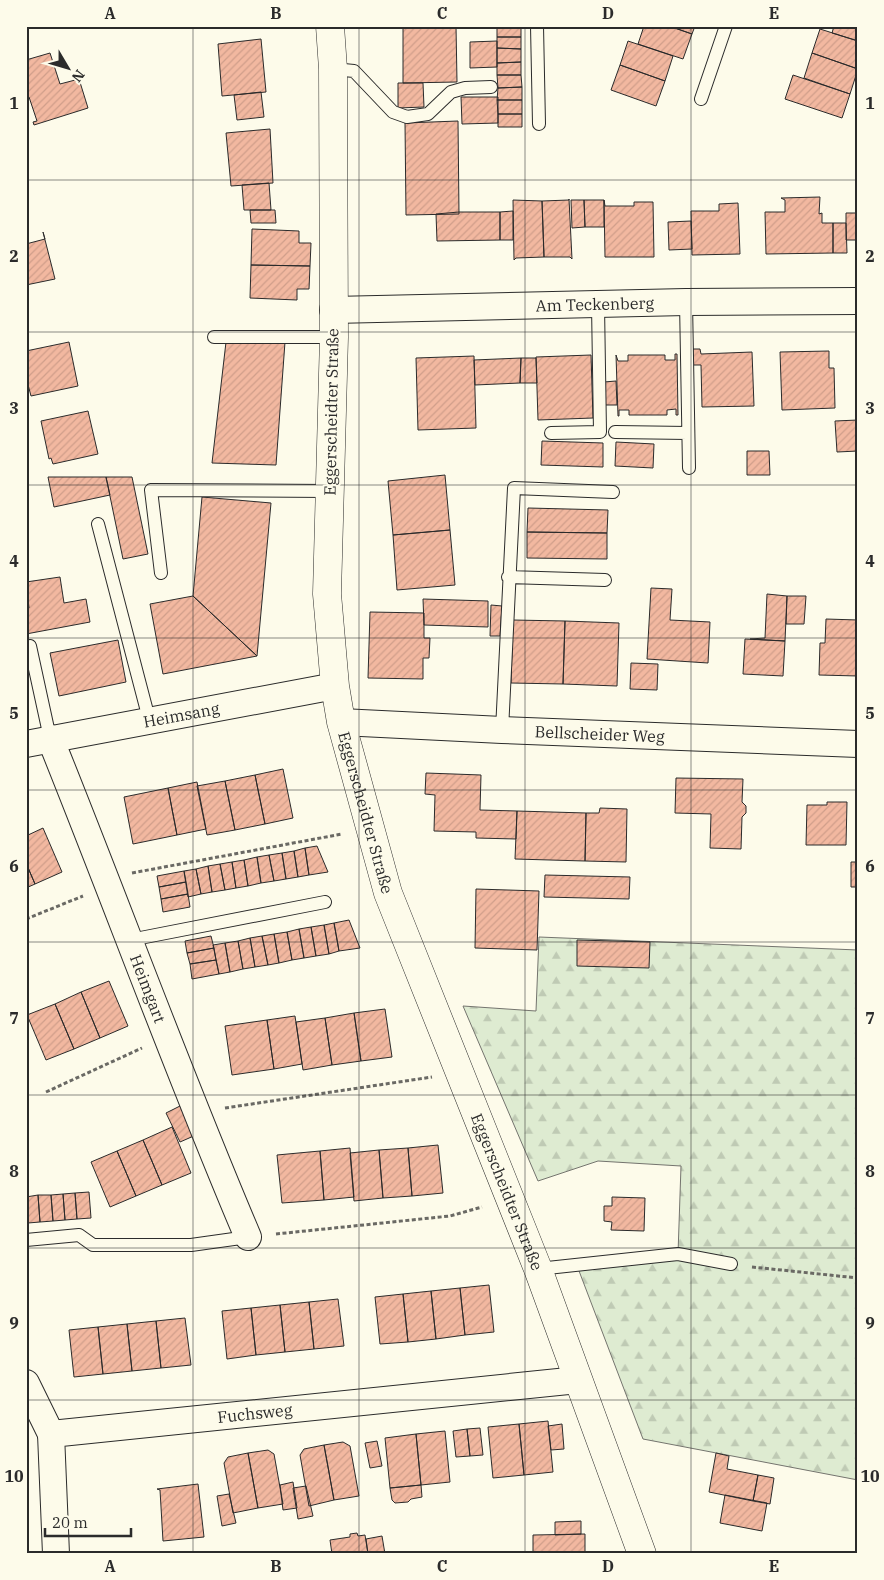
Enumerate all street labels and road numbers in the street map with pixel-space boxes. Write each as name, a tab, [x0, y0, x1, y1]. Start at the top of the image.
street label: Am Teckenberg	[535, 293, 655, 315]
street label: Eggerscheidter Straße	[320, 328, 342, 496]
street label: Heimsang	[142, 698, 221, 732]
street label: Bellscheider Weg	[534, 721, 665, 746]
street label: Eggerscheidter Straße	[334, 729, 398, 896]
street label: Heimgart	[126, 951, 170, 1026]
street label: Eggerscheidter Straße	[467, 1110, 547, 1273]
street label: Fuchsweg	[216, 1399, 294, 1427]

